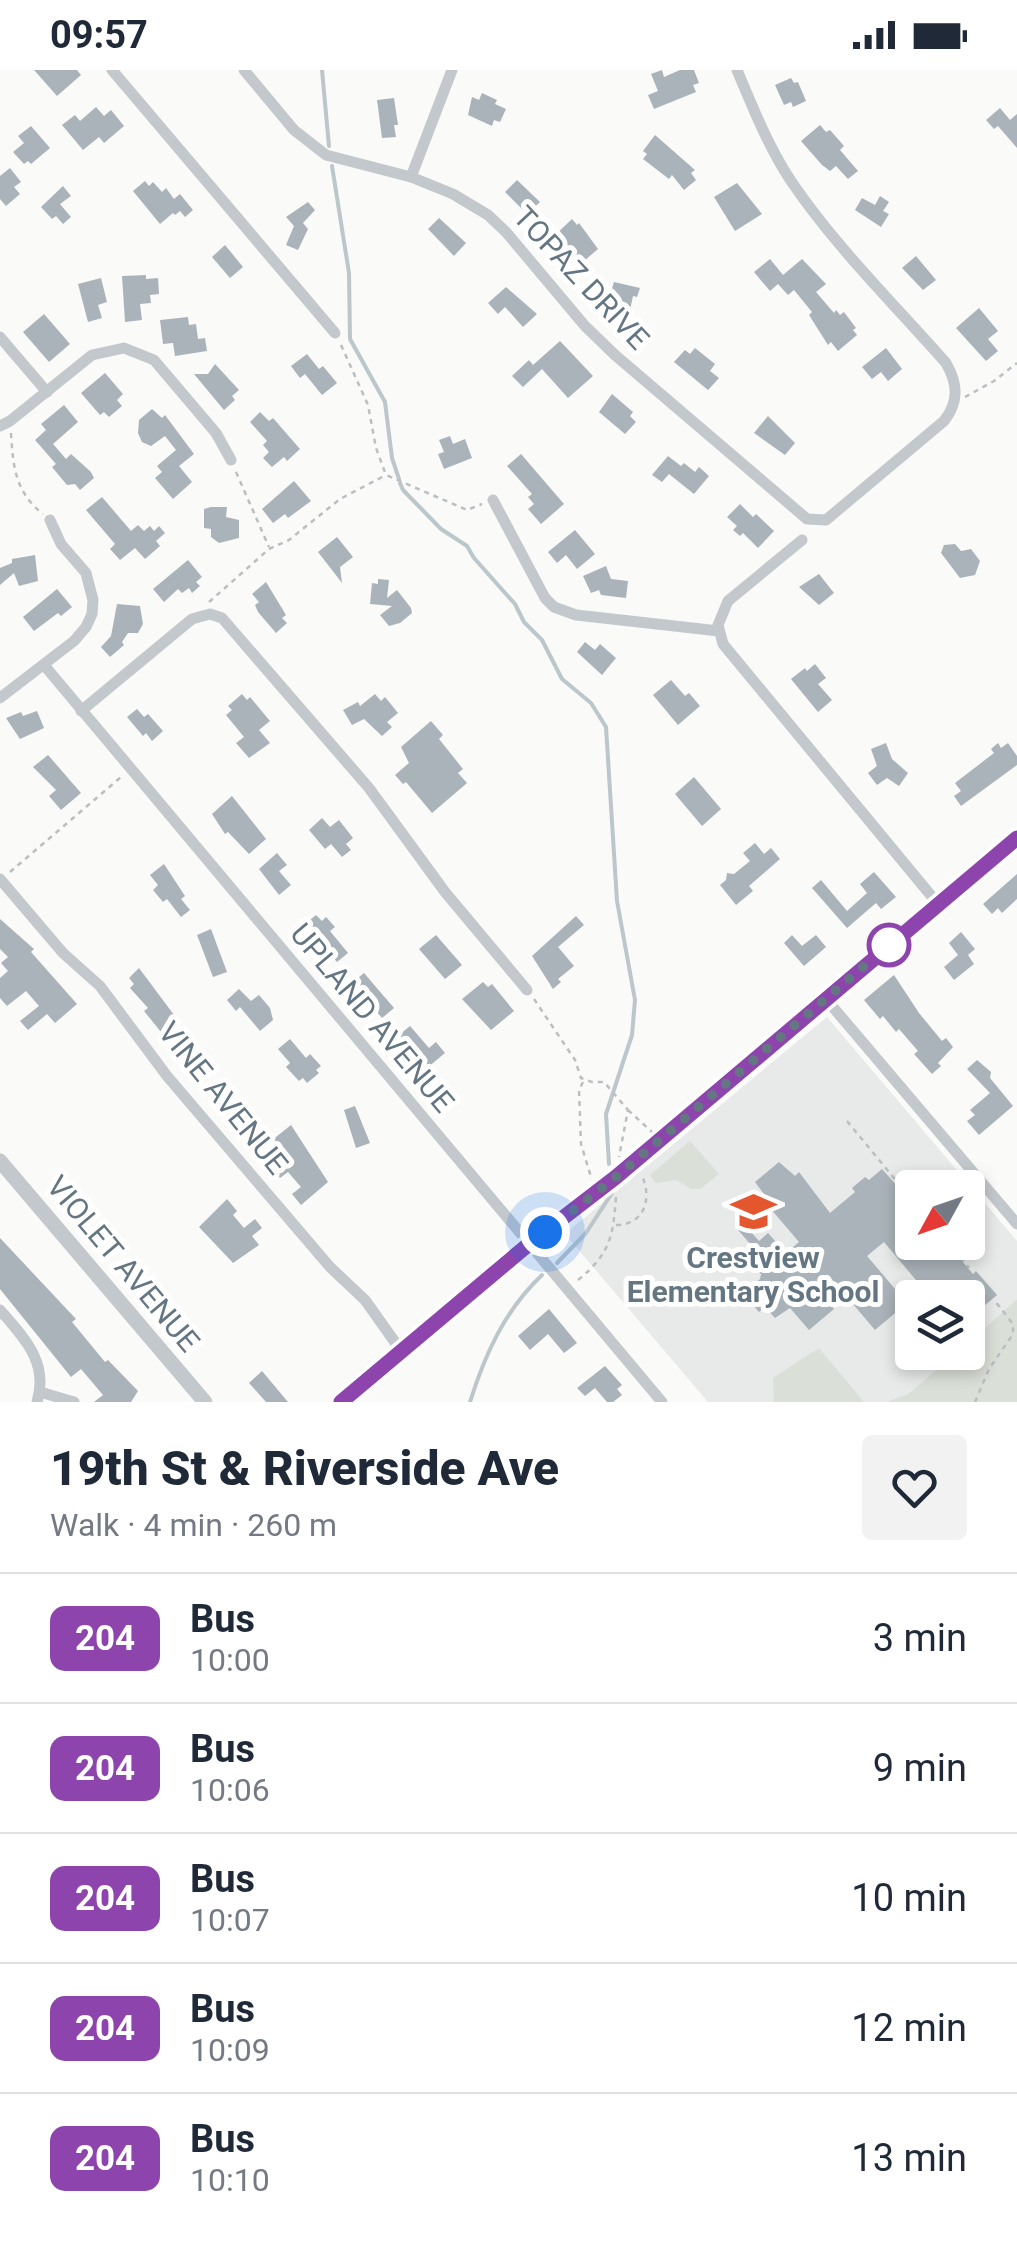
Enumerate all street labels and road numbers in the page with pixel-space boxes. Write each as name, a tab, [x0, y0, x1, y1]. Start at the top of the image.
street label: TOPAZ DRIVE	[506, 199, 656, 356]
street label: UPLAND AVENUE	[283, 916, 461, 1119]
street label: VINE AVENUE	[151, 1015, 295, 1181]
street label: VIOLET AVENUE	[40, 1169, 207, 1359]

